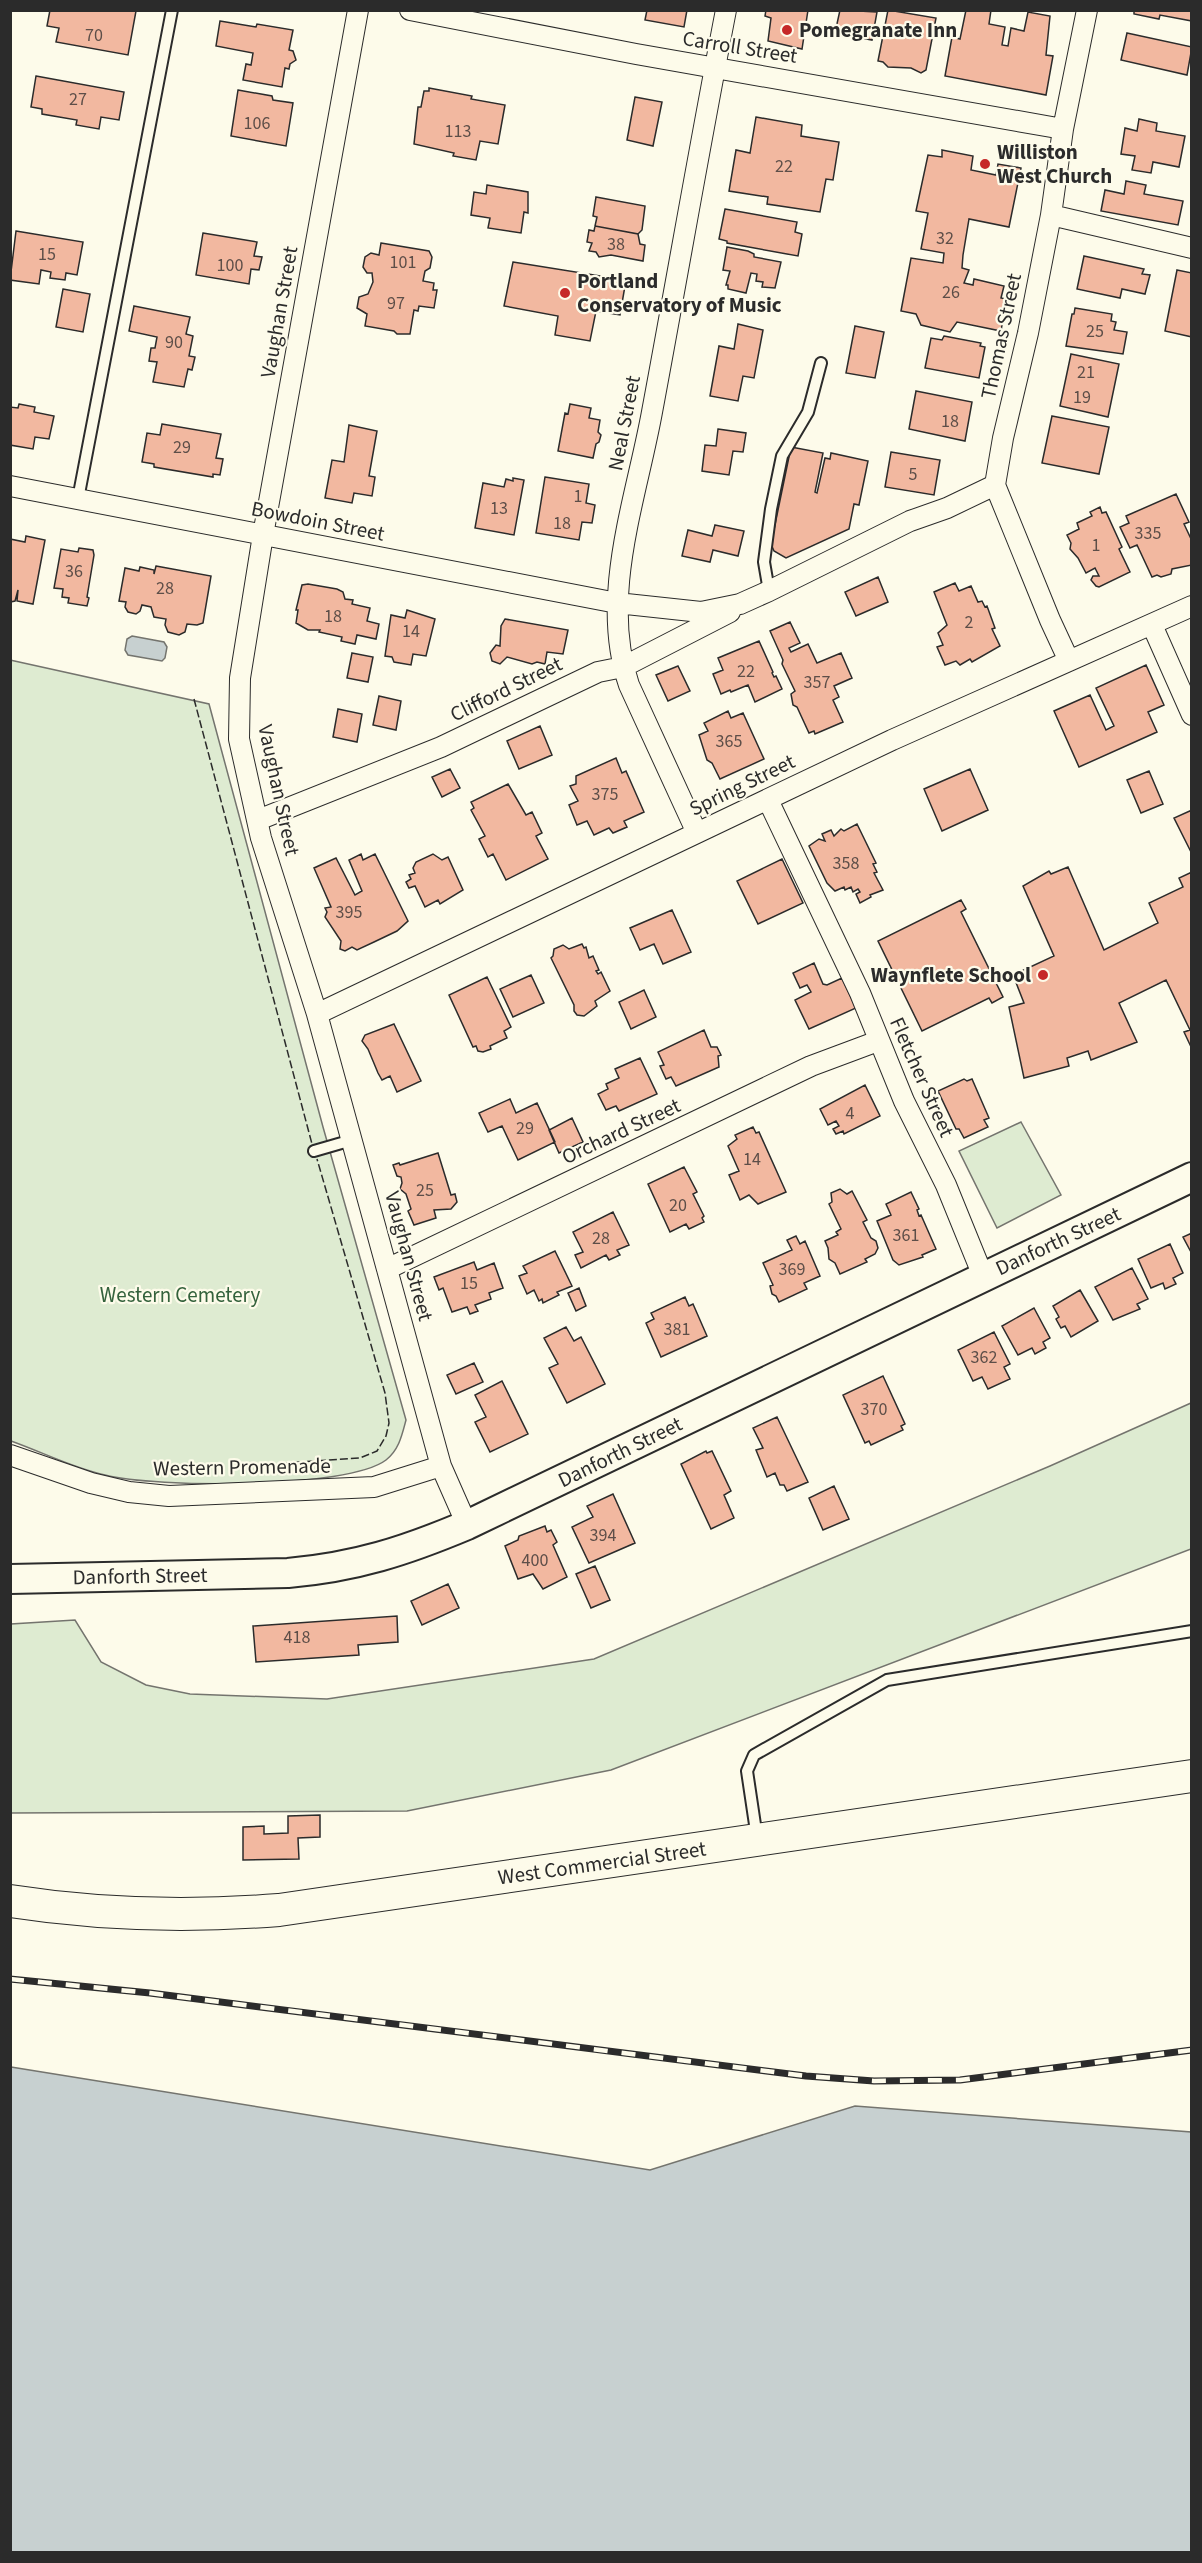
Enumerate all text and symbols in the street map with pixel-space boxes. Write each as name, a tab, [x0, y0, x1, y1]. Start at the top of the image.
place label: Pomegranate Inn	[799, 15, 957, 45]
house number: 70	[85, 23, 103, 48]
street label: Carroll Street	[680, 23, 800, 71]
marker: Pomegranate Inn	[780, 23, 794, 37]
house number: 27	[69, 87, 87, 112]
house number: 106	[244, 111, 270, 136]
house number: 113	[445, 119, 471, 144]
place label: Williston West Church	[997, 137, 1112, 191]
house number: 22	[775, 154, 793, 179]
marker: Williston West Church	[978, 157, 992, 171]
house number: 32	[936, 226, 954, 251]
house number: 38	[607, 232, 625, 257]
house number: 15	[38, 242, 56, 267]
street label: Vaughan Street	[253, 244, 305, 380]
house number: 101	[390, 250, 416, 275]
house number: 100	[217, 253, 243, 278]
place label: Portland Conservatory of Music	[577, 266, 782, 320]
street label: Thomas Street	[973, 270, 1029, 402]
house number: 26	[942, 280, 960, 305]
marker: Portland Conservatory of Music	[558, 286, 572, 300]
house number: 97	[387, 291, 405, 316]
house number: 25	[1086, 319, 1104, 344]
house number: 90	[165, 330, 183, 355]
house number: 21	[1077, 360, 1095, 385]
street label: Neal Street	[600, 373, 648, 473]
house number: 19	[1073, 385, 1091, 410]
house number: 18	[941, 409, 959, 434]
house number: 29	[173, 435, 191, 460]
house number: 5	[909, 462, 918, 487]
house number: 1	[574, 484, 582, 509]
street label: Bowdoin Street	[249, 493, 387, 549]
house number: 13	[490, 496, 508, 521]
house number: 18	[553, 511, 571, 536]
house number: 335	[1135, 521, 1161, 546]
house number: 1	[1092, 533, 1100, 558]
house number: 36	[65, 559, 83, 584]
house number: 28	[156, 576, 174, 601]
house number: 18	[324, 604, 342, 629]
house number: 2	[965, 610, 974, 635]
house number: 14	[402, 619, 420, 644]
street label: Clifford Street	[445, 649, 567, 729]
house number: 22	[737, 659, 755, 684]
house number: 357	[804, 670, 830, 695]
street label: Vaughan Street	[250, 722, 308, 858]
house number: 365	[716, 729, 742, 754]
street label: Spring Street	[684, 746, 800, 824]
house number: 375	[592, 782, 618, 807]
house number: 358	[833, 851, 859, 876]
house number: 395	[336, 900, 362, 925]
place label: Waynflete School	[871, 960, 1031, 990]
marker: Waynflete School	[1036, 968, 1050, 982]
street label: Fletcher Street	[882, 1012, 962, 1142]
street label: Orchard Street	[557, 1090, 685, 1172]
house number: 4	[846, 1101, 855, 1126]
house number: 29	[516, 1116, 534, 1141]
house number: 14	[743, 1147, 761, 1172]
house number: 25	[416, 1178, 434, 1203]
street label: Vaughan Street	[377, 1188, 441, 1324]
house number: 20	[669, 1193, 687, 1218]
street label: Danforth Street	[991, 1199, 1125, 1283]
house number: 361	[893, 1223, 919, 1248]
house number: 28	[592, 1226, 610, 1251]
house number: 369	[779, 1257, 805, 1282]
house number: 15	[460, 1271, 478, 1296]
park label: Western Cemetery	[100, 1280, 260, 1310]
house number: 381	[664, 1317, 690, 1342]
house number: 362	[971, 1345, 997, 1370]
house number: 370	[861, 1397, 887, 1422]
street label: Danforth Street	[553, 1409, 687, 1495]
street label: Western Promenade	[153, 1450, 331, 1484]
house number: 394	[590, 1523, 616, 1548]
house number: 400	[522, 1548, 548, 1573]
street label: Danforth Street	[72, 1560, 208, 1592]
house number: 418	[284, 1625, 310, 1650]
street label: West Commercial Street	[496, 1834, 708, 1892]

